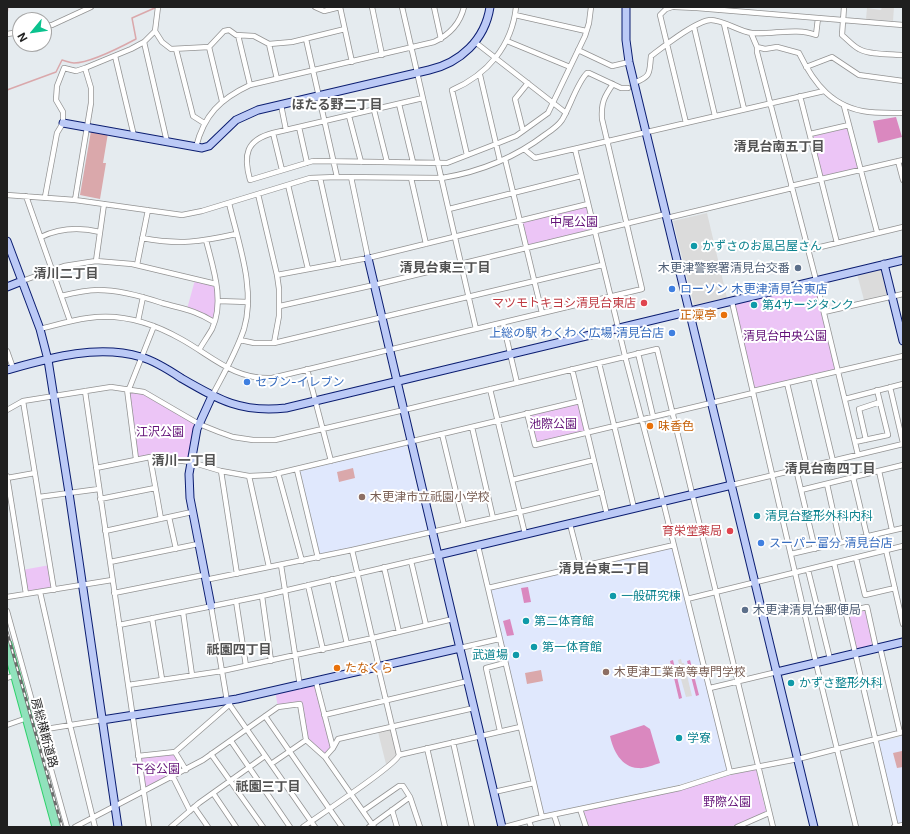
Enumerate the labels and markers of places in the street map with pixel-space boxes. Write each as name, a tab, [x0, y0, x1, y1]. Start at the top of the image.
place label: かずさのお風呂屋さん	[702, 239, 822, 253]
marker: かずさのお風呂屋さん	[689, 241, 699, 251]
place label: 木更津警察署清見台交番	[658, 261, 790, 275]
marker: 木更津警察署清見台交番	[793, 263, 803, 273]
place label: ローソン 木更津清見台東店	[680, 282, 827, 296]
marker: ローソン 木更津清見台東店	[667, 284, 677, 294]
place label: マツモトキヨシ清見台東店	[492, 296, 636, 310]
marker: マツモトキヨシ清見台東店	[639, 298, 649, 308]
place label: 第4サージタンク	[762, 298, 854, 312]
marker: 第4サージタンク	[749, 300, 759, 310]
place label: 正凜亭	[680, 308, 716, 322]
marker: 正凜亭	[719, 310, 729, 320]
place label: 上総の駅 わくわく広場 清見台店	[489, 326, 664, 340]
marker: 上総の駅 わくわく広場 清見台店	[667, 328, 677, 338]
place label: セブン-イレブン	[255, 375, 345, 389]
marker: セブン-イレブン	[242, 377, 252, 387]
place label: 味香色	[658, 419, 694, 433]
marker: 味香色	[645, 421, 655, 431]
place label: 木更津市立祇園小学校	[370, 490, 490, 504]
marker: 木更津市立祇園小学校	[357, 492, 367, 502]
place label: 清見台整形外科内科	[765, 509, 873, 523]
marker: 清見台整形外科内科	[752, 511, 762, 521]
place label: 育栄堂薬局	[662, 524, 722, 538]
marker: 育栄堂薬局	[725, 526, 735, 536]
place label: スーパー富分 清見台店	[769, 536, 892, 550]
marker: スーパー富分 清見台店	[756, 538, 766, 548]
place label: 一般研究棟	[621, 589, 681, 603]
marker: 一般研究棟	[608, 591, 618, 601]
place label: 木更津清見台郵便局	[753, 603, 861, 617]
marker: 木更津清見台郵便局	[740, 605, 750, 615]
place label: 第二体育館	[534, 614, 594, 628]
marker: 第二体育館	[521, 616, 531, 626]
place label: 第一体育館	[542, 640, 602, 654]
marker: 第一体育館	[529, 642, 539, 652]
place label: 武道場	[472, 648, 508, 662]
marker: 武道場	[511, 650, 521, 660]
place label: たなくら	[345, 661, 393, 675]
marker: たなくら	[332, 663, 342, 673]
place label: 木更津工業高等専門学校	[614, 665, 746, 679]
marker: 木更津工業高等専門学校	[601, 667, 611, 677]
place label: かずさ整形外科	[799, 676, 883, 690]
marker: かずさ整形外科	[786, 678, 796, 688]
place label: 学寮	[687, 731, 711, 745]
marker: 学寮	[674, 733, 684, 743]

